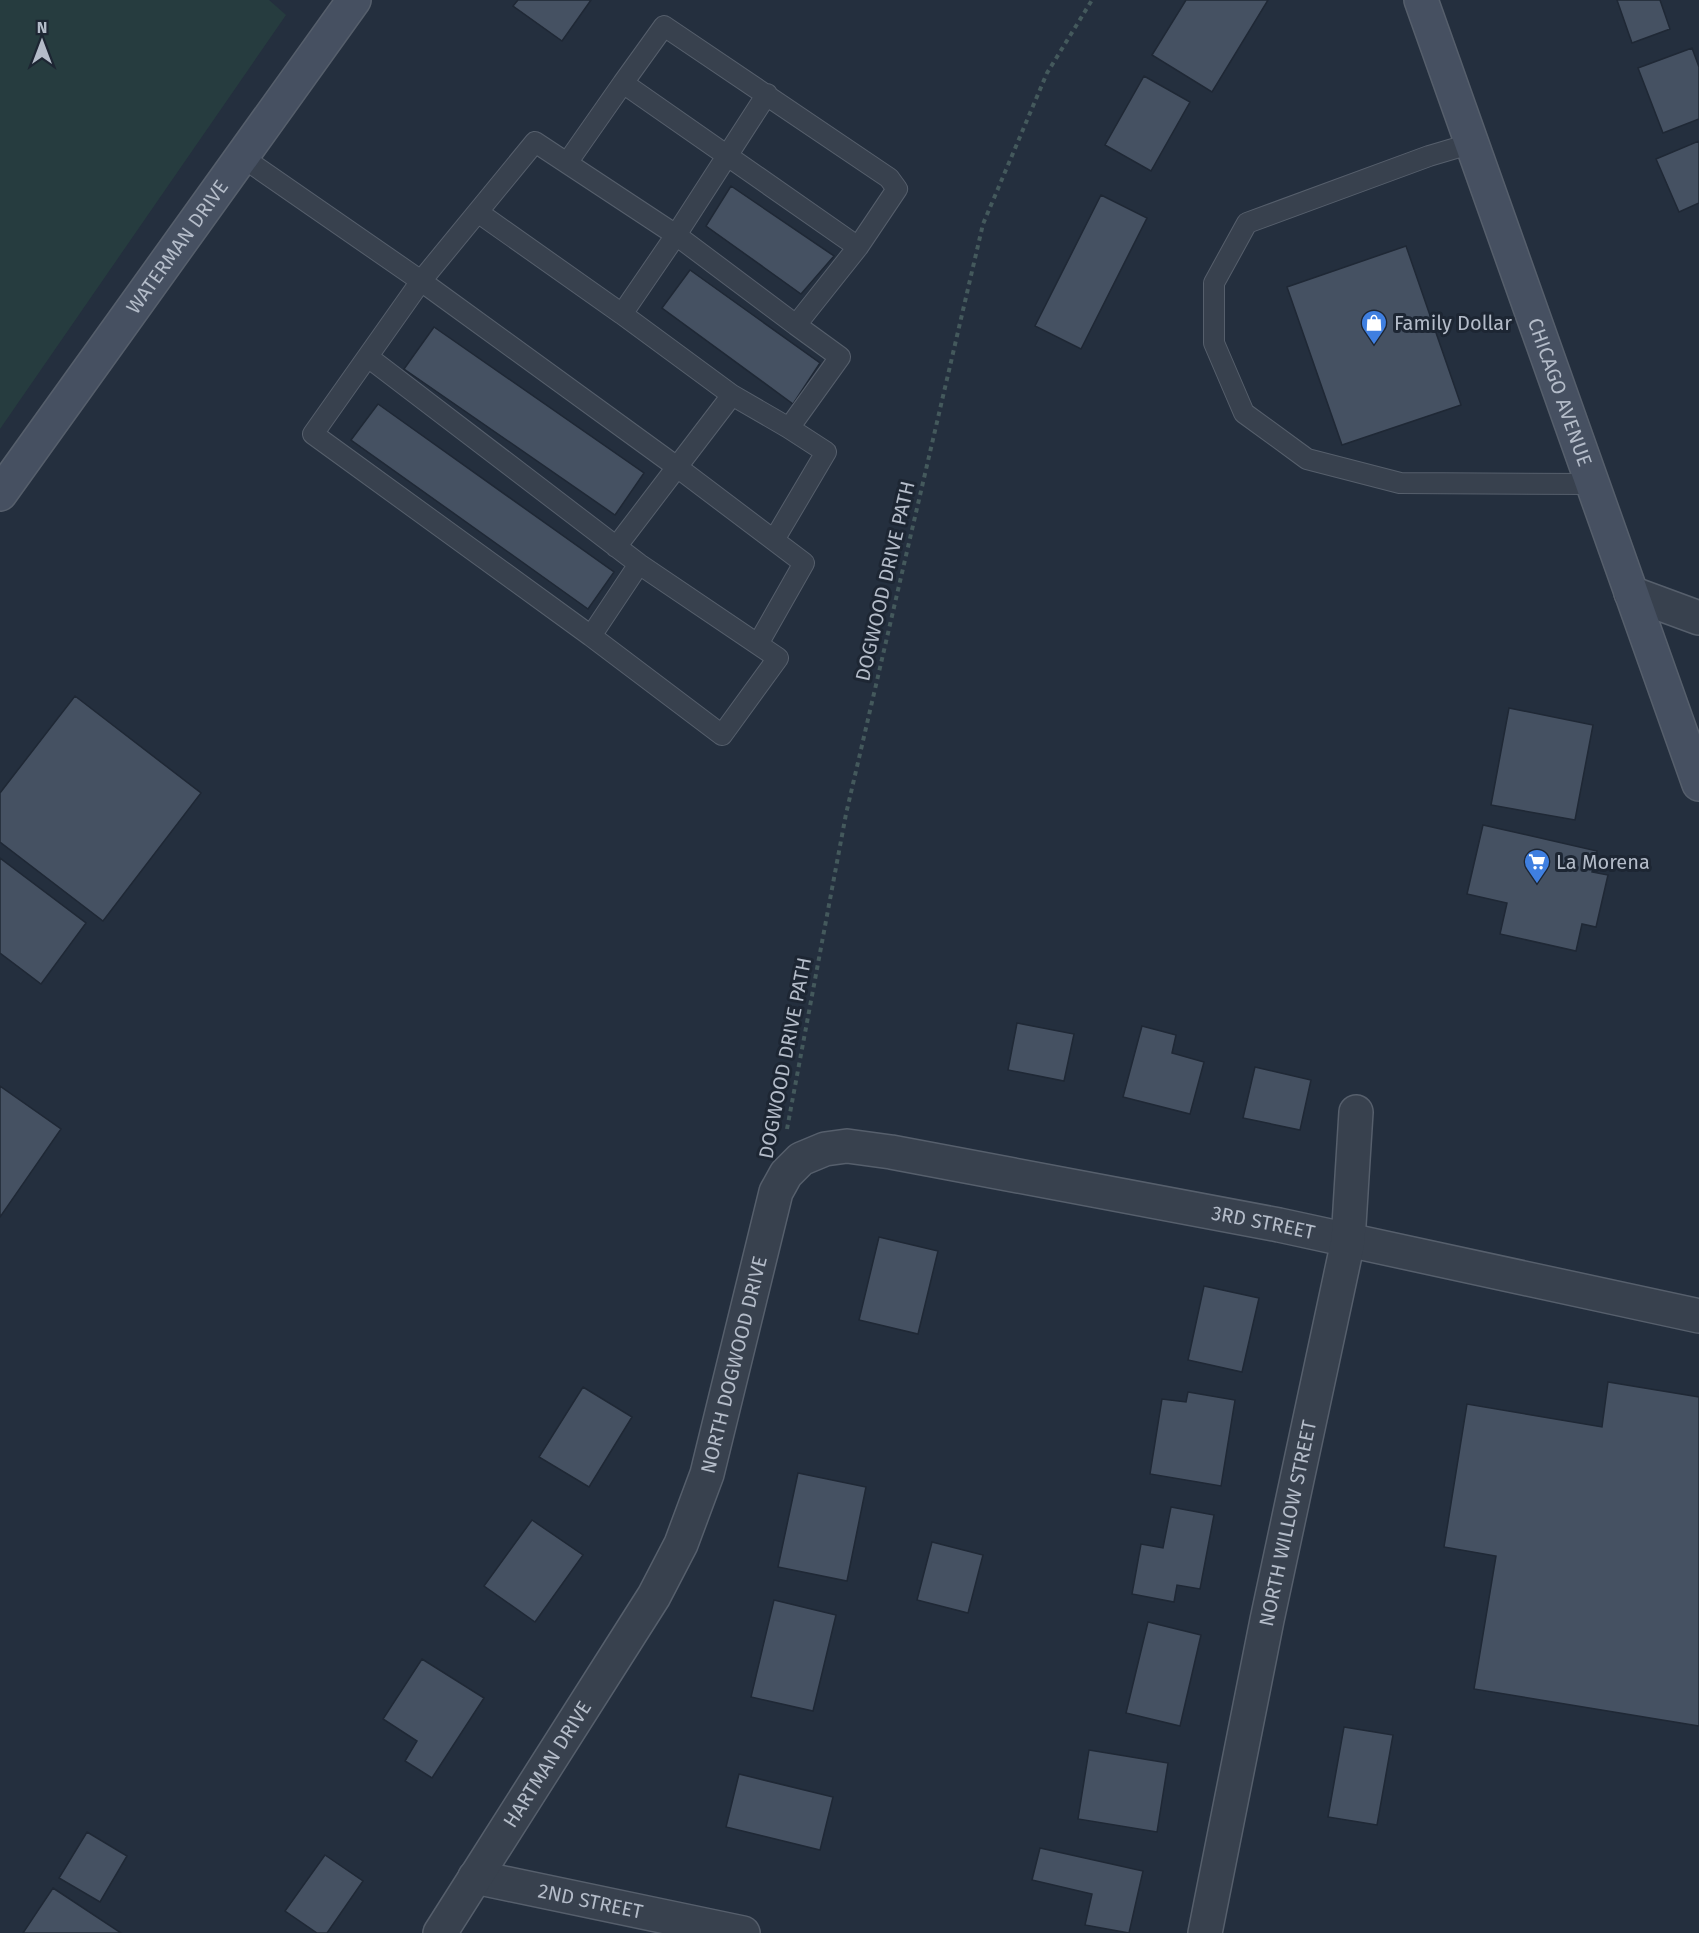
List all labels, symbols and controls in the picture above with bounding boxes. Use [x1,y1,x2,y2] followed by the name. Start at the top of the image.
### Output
[12,12,72,72] north arrow
[37,18,47,37] text: N
[121,175,233,318] street label: WATERMAN DRIVE
[1359,308,1389,346] shop icon: Family Dollar
[1394,311,1512,335] place label: Family Dollar
[1523,315,1597,469] street label: CHICAGO AVENUE
[850,479,920,683] street label: DOGWOOD DRIVE PATH
[1522,847,1552,885] supermarket icon: La Morena
[1556,850,1650,874] place label: La Morena
[754,955,816,1161] street label: DOGWOOD DRIVE PATH
[1209,1201,1318,1245] street label: 3RD STREET
[696,1254,772,1476] street label: NORTH DOGWOOD DRIVE
[1254,1417,1322,1629] street label: NORTH WILLOW STREET
[498,1696,596,1832] street label: HARTMAN DRIVE
[536,1879,646,1924] street label: 2ND STREET

